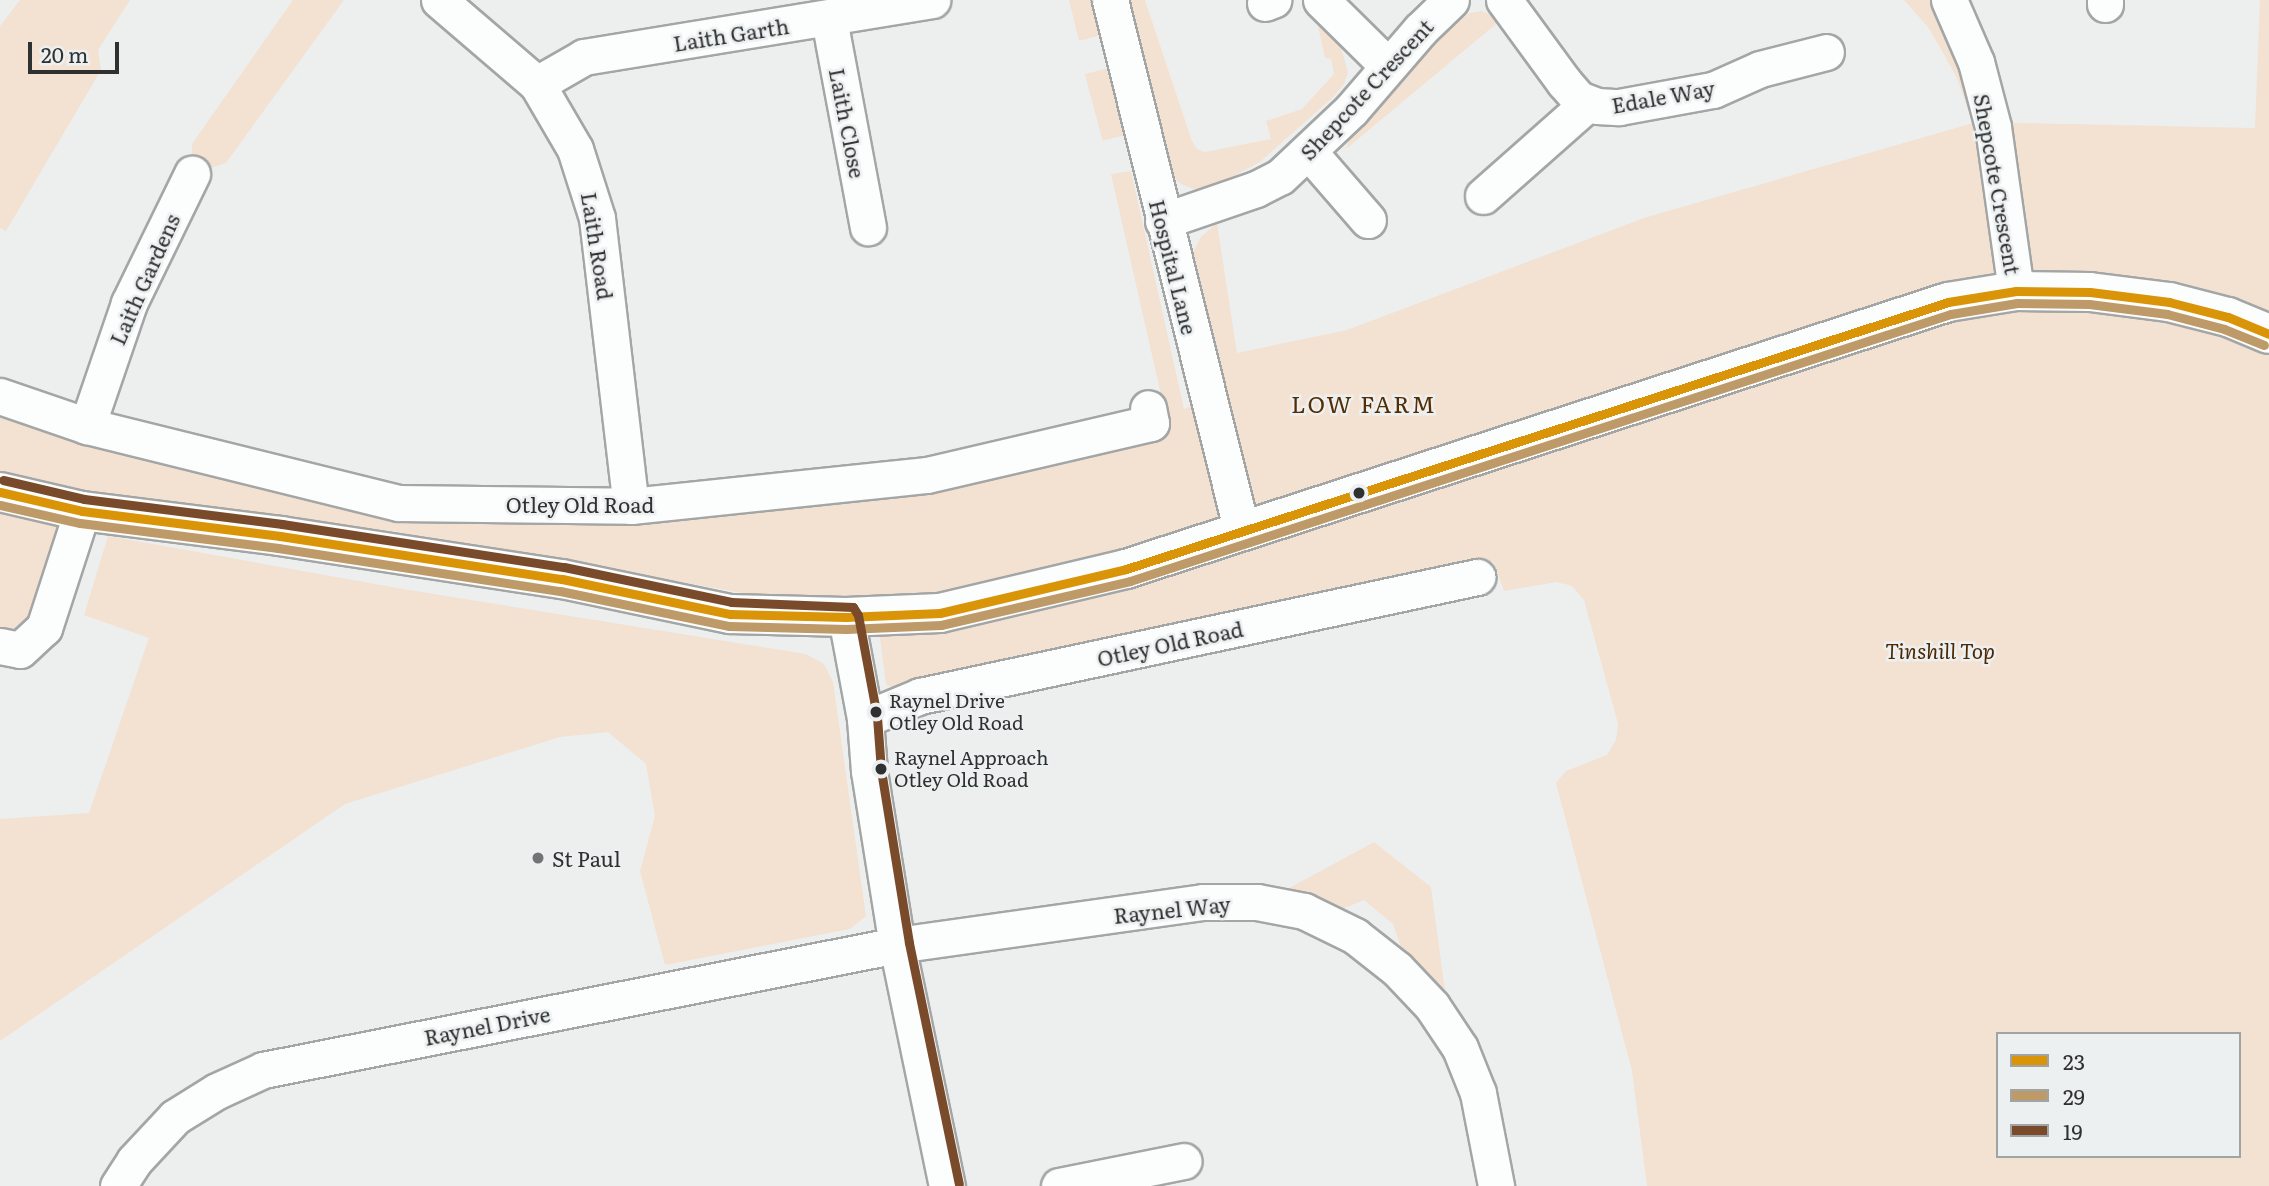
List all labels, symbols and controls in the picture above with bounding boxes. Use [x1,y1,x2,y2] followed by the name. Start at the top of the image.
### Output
[671,12,791,56] street label: Laith Garth
[1294,13,1438,165] street label: Shepcote Crescent
[32,28,122,72] scale bar
[41,38,88,69] text: 20 m
[825,66,871,180] street label: Laith Close
[1609,75,1717,117] street label: Edale Way
[1970,92,2026,276] street label: Shepcote Crescent
[577,190,619,302] street label: Laith Road
[1145,197,1203,337] street label: Hospital Lane
[104,210,184,348] street label: Laith Gardens
[1292,389,1436,417] district label: LOW FARM
[1352,486,1366,500] unlabelled marker
[506,491,654,517] street label: Otley Old Road
[1095,615,1245,671] street label: Otley Old Road
[1885,637,1995,663] park label: Tinshill Top
[889,690,1024,734] place label: Raynel Drive Otley Old Road
[869,705,883,719] marker: Raynel Drive Otley Old Road
[894,747,1048,791] place label: Raynel Approach Otley Old Road
[874,762,888,776] marker: Raynel Approach Otley Old Road
[552,845,621,871] place label: St Paul
[530,850,546,866] marker: St Paul
[1112,890,1232,928] street label: Raynel Way
[422,1000,552,1050] street label: Raynel Drive
[1996,1032,2241,1158] legend
[2063,1045,2085,1076] text: 23
[2063,1080,2085,1111] text: 29
[2063,1115,2083,1146] text: 19

